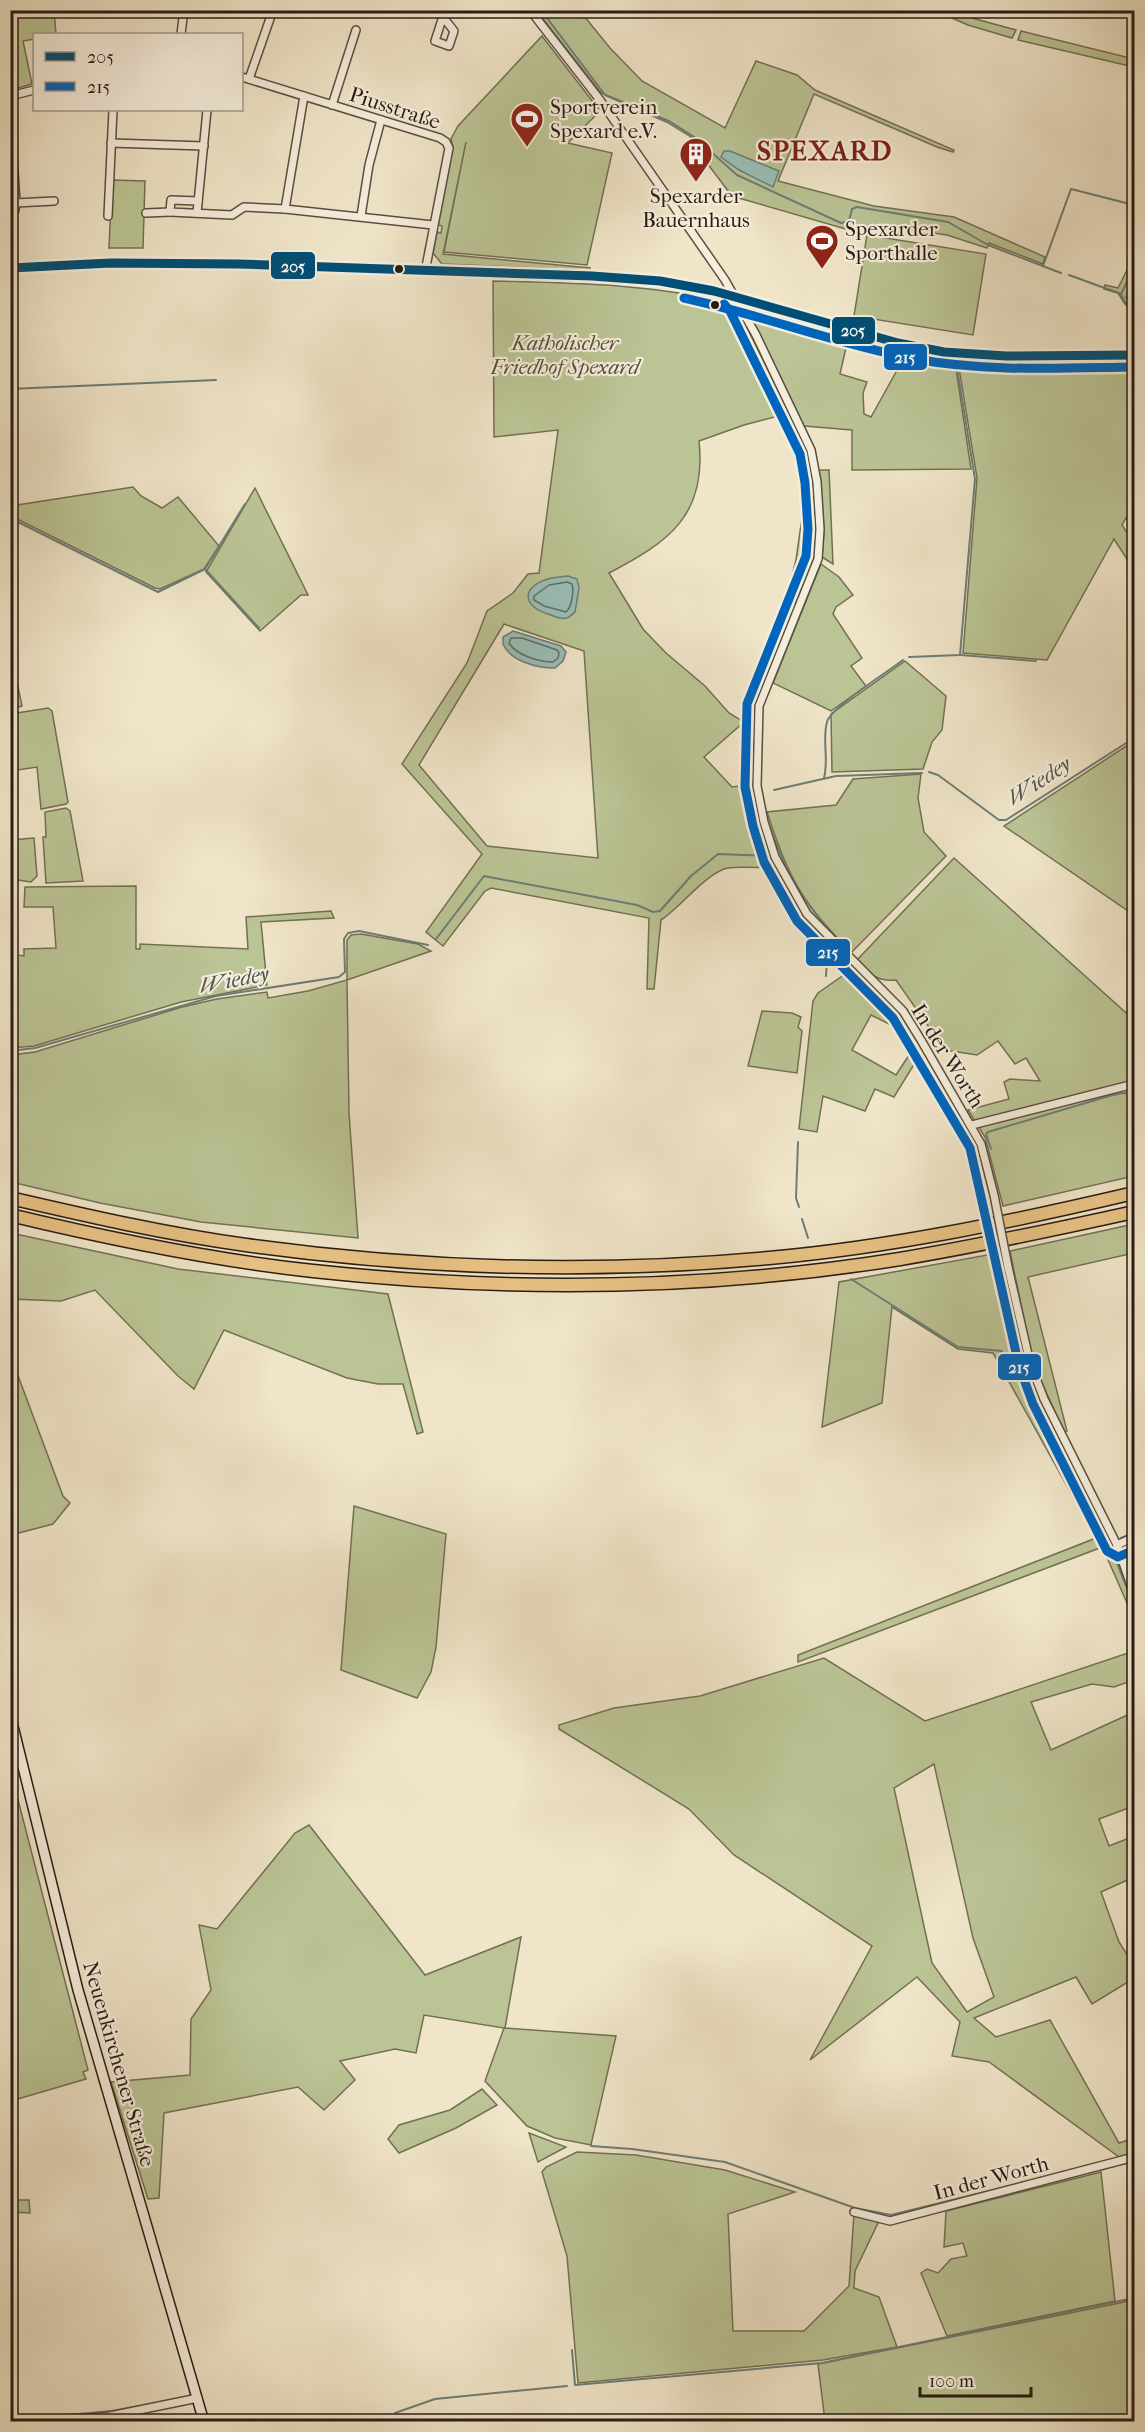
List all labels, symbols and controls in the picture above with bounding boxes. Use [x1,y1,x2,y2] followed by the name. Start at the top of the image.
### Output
[33,33,243,111] legend
[87,47,114,68] text: 205
[87,77,111,98] text: 215
[347,82,443,134] street label: Piusstraße
[550,95,657,143] place label: Sportverein Spexard e.V.
[509,101,545,148] sports icon: Sportverein Spexard e.V.
[757,135,893,167] district label: SPEXARD
[678,136,714,183] building icon: Spexarder Bauernhaus
[642,184,750,232] place label: Spexarder Bauernhaus
[845,217,938,265] place label: Spexarder Sporthalle
[804,223,840,270] sports icon: Spexarder Sporthalle
[270,251,316,280] line badge: 205
[281,257,305,276] text: 205
[393,263,405,275] unlabelled marker
[709,299,721,311] unlabelled marker
[831,316,876,345] line badge: 205
[841,321,865,340] text: 205
[490,331,642,379] park label: Katholischer Friedhof Spexard
[883,343,928,371] line badge: 215
[895,348,915,367] text: 215
[1002,750,1076,811] water label: Wiedey
[805,938,851,967] line badge: 215
[818,943,838,962] text: 215
[197,960,272,999] water label: Wiedey
[907,1000,990,1113] street label: In der Worth
[997,1353,1042,1381] line badge: 215
[1009,1358,1029,1377] text: 215
[78,1959,160,2169] street label: Neuenkirchener Straße
[931,2151,1051,2205] street label: In der Worth
[920,2360,1031,2398] scale bar
[929,2371,974,2392] text: 100 m

